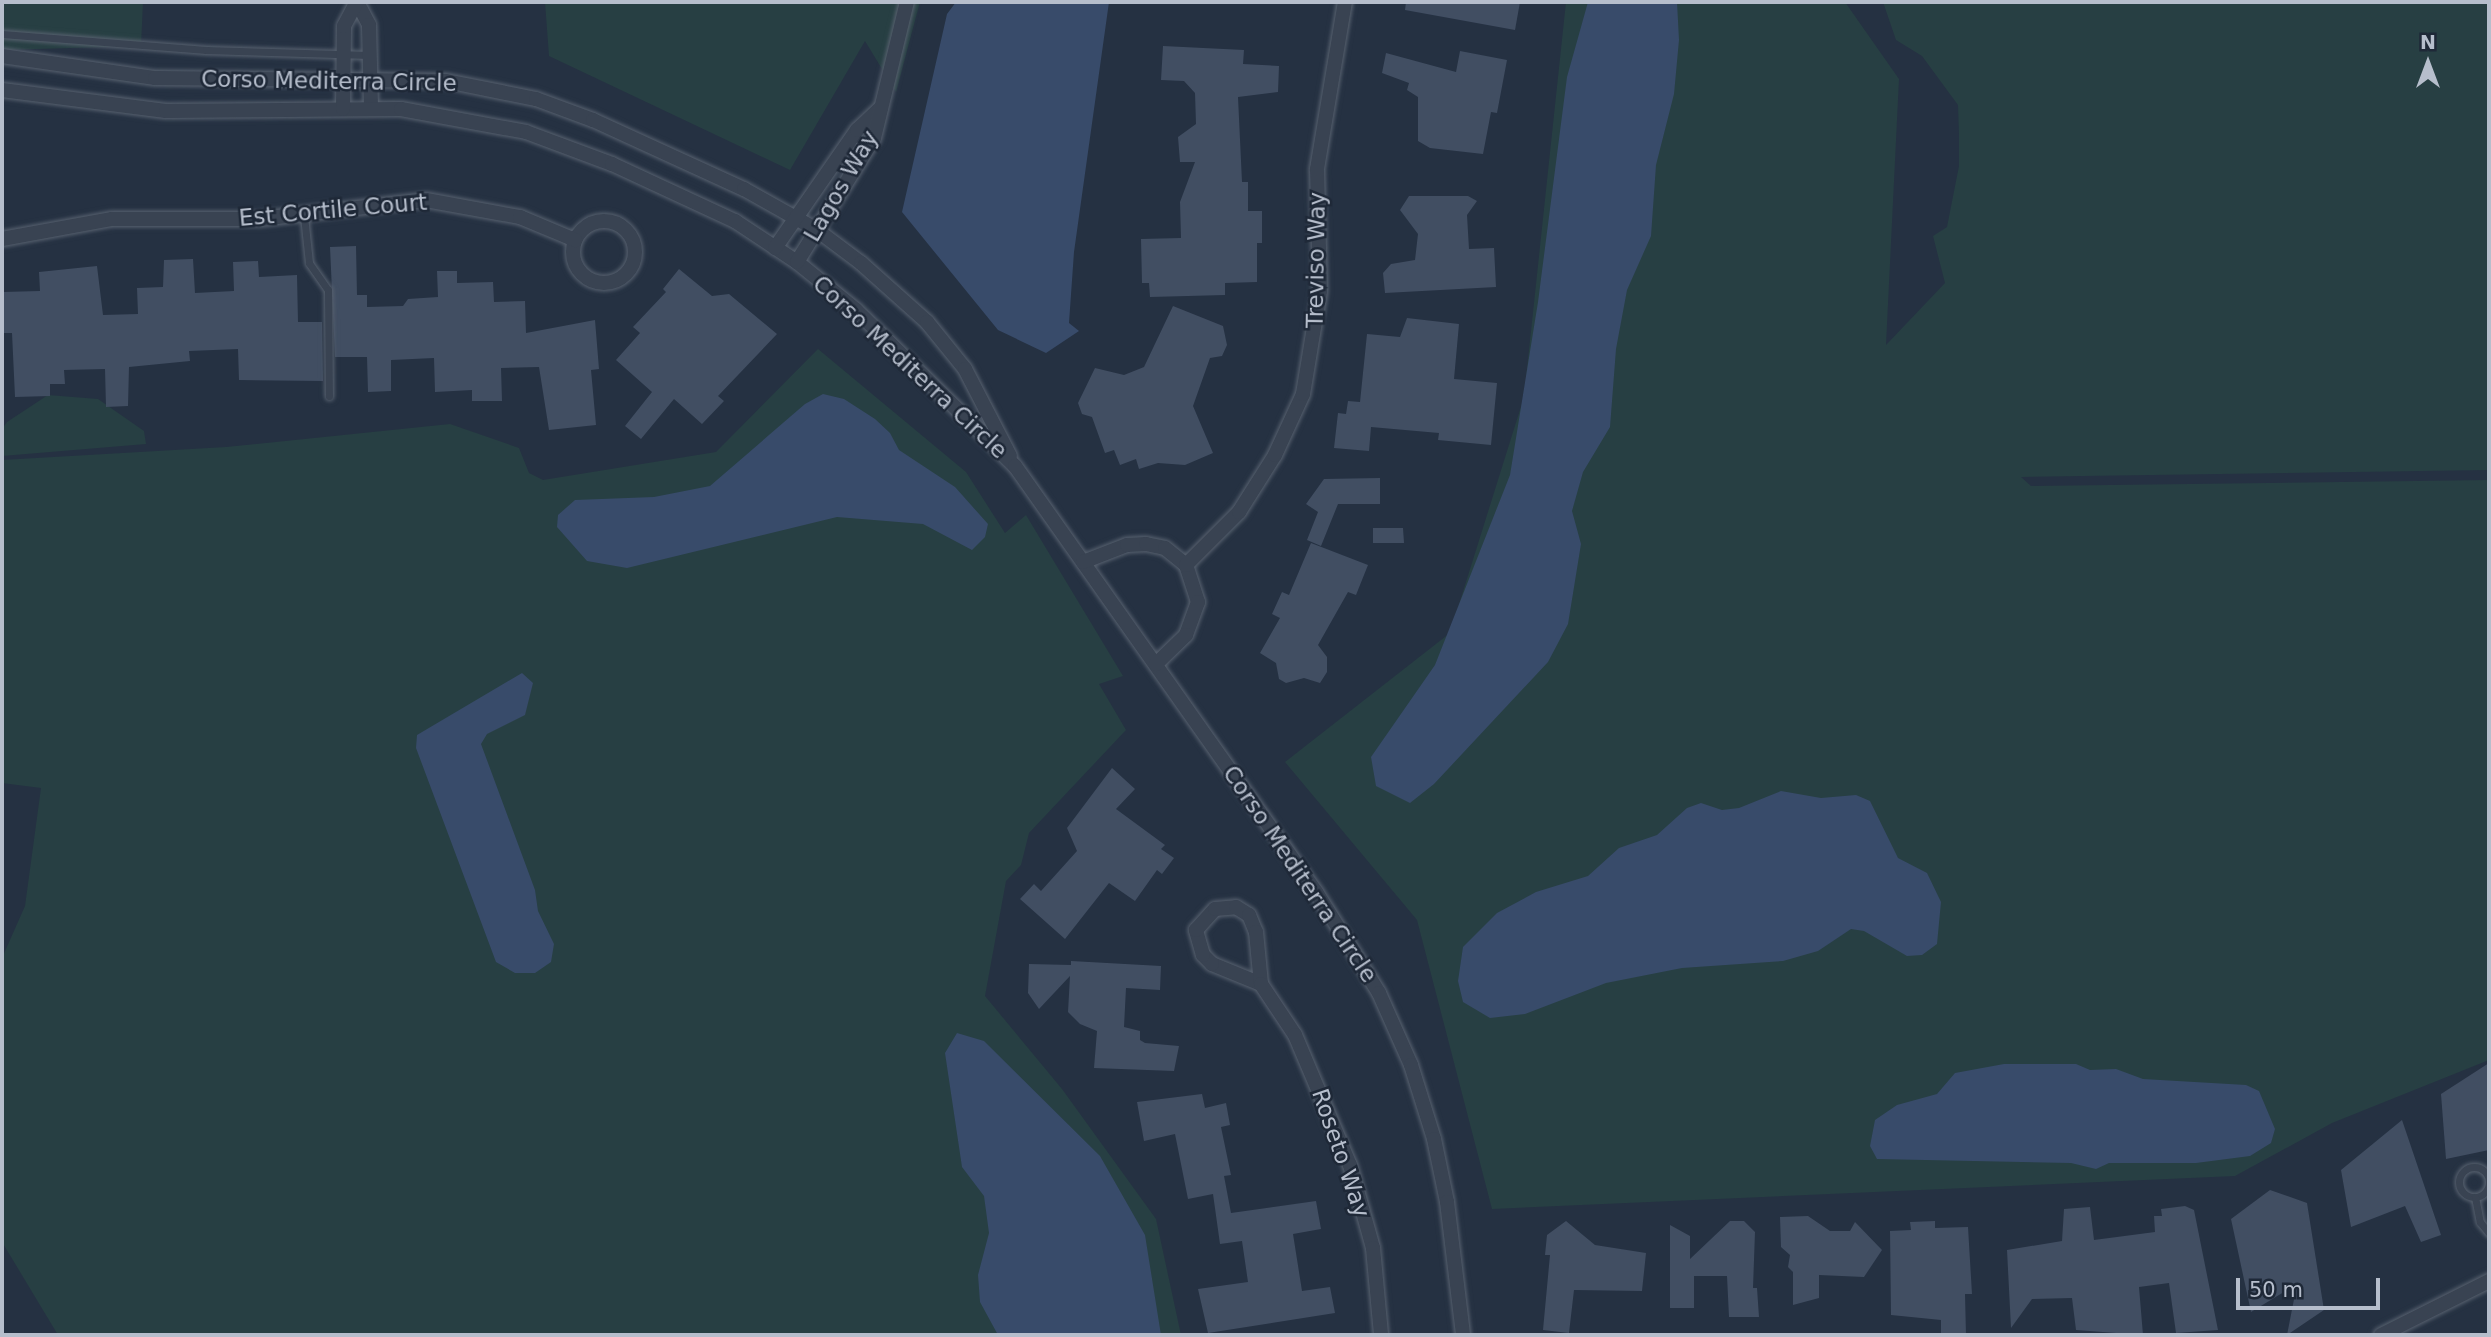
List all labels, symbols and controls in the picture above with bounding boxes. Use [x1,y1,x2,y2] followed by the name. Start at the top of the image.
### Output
[2393,28,2463,98] north arrow
[2420,31,2436,53] text: N
[201,65,457,97] street label: Corso Mediterra Circle
[798,125,884,247] street label: Lagos Way
[238,188,428,232] street label: Est Cortile Court
[1301,192,1331,328] street label: Treviso Way
[807,270,1013,464] street label: Corso Mediterra Circle
[1217,760,1383,988] street label: Corso Mediterra Circle
[1306,1085,1376,1221] street label: Roseto Way
[2239,1264,2382,1308] scale bar
[2249,1278,2303,1302] text: 50 m

